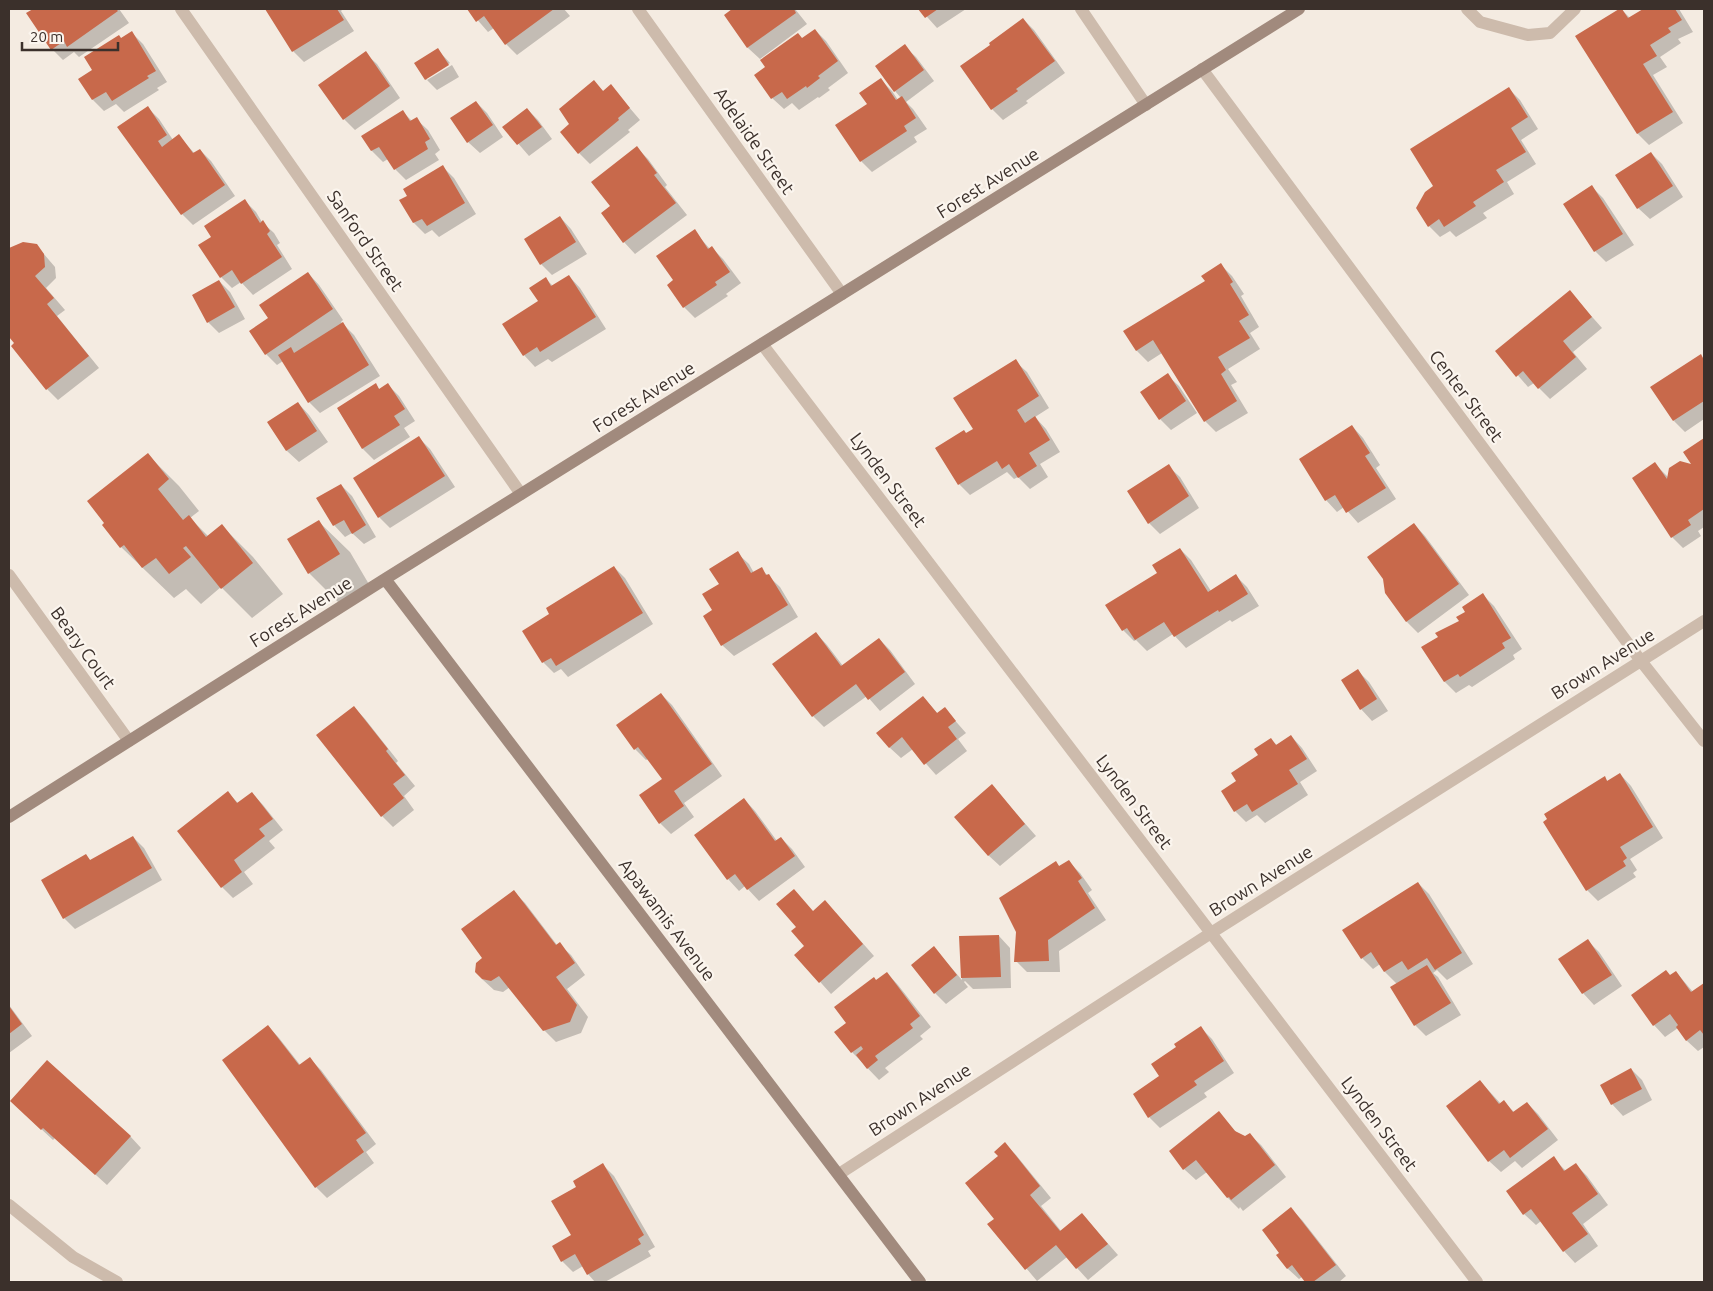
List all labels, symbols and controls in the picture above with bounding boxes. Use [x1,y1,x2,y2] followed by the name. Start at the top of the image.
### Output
[22,20,119,52] scale bar
[30,28,63,45] text: 20 m
[711,83,799,198] street label: Adelaide Street
[933,143,1042,221] street label: Forest Avenue
[324,186,408,295] street label: Sanford Street
[1426,346,1508,445] street label: Center Street
[589,357,698,435] street label: Forest Avenue
[847,428,931,531] street label: Lynden Street
[246,572,355,650] street label: Forest Avenue
[47,603,120,692] street label: Beary Court
[1547,623,1658,703] street label: Brown Avenue
[1093,750,1177,853] street label: Lynden Street
[1205,840,1316,920] street label: Brown Avenue
[616,855,720,984] street label: Apawamis Avenue
[865,1059,974,1140] street label: Brown Avenue
[1338,1072,1422,1175] street label: Lynden Street

